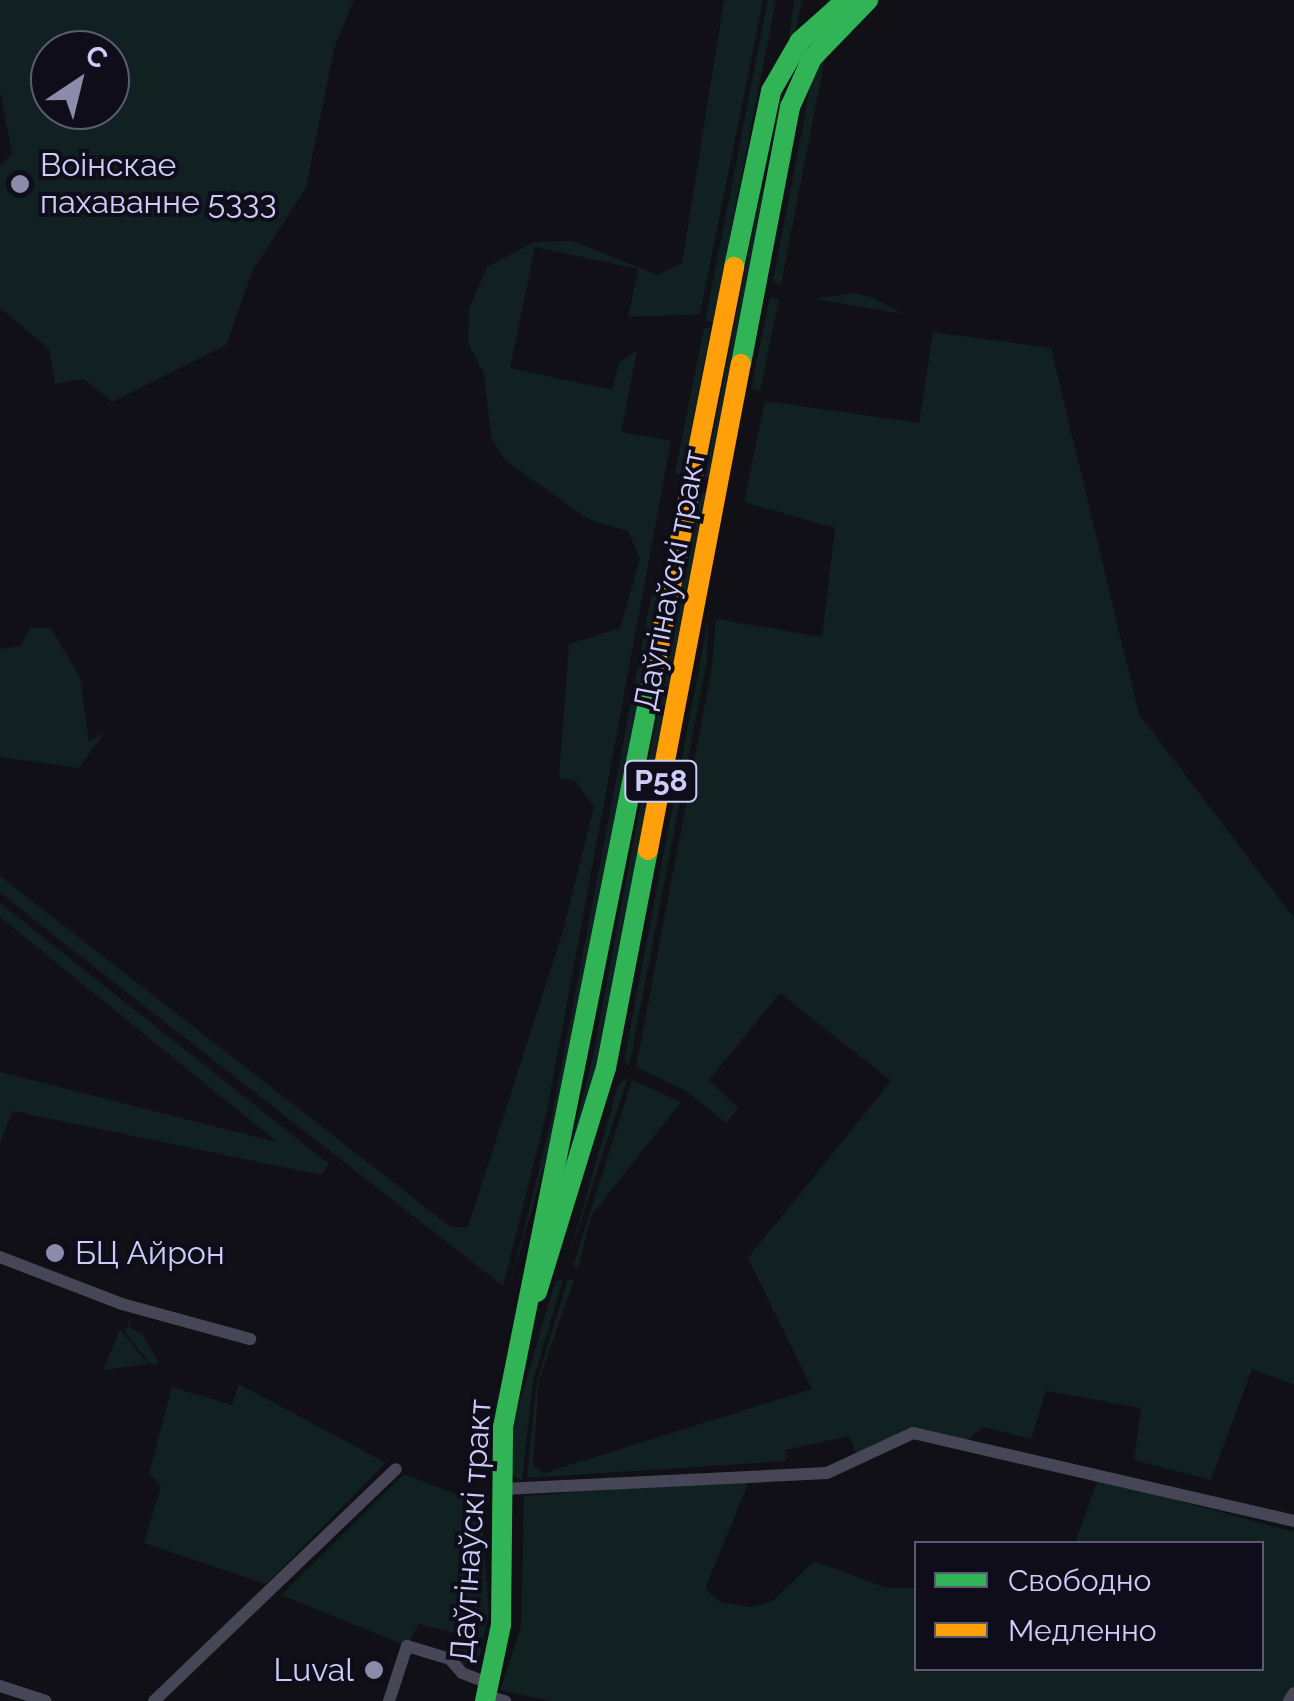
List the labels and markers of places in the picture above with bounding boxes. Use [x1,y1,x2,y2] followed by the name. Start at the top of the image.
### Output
[40,147,277,222] place label: Воінскае пахаванне 5333
[9,173,31,195] marker: Воінскае пахаванне 5333
[75,1234,226,1272] place label: БЦ Айрон
[44,1242,66,1264] marker: БЦ Айрон
[274,1651,354,1689] place label: Luval
[363,1659,385,1681] marker: Luval

